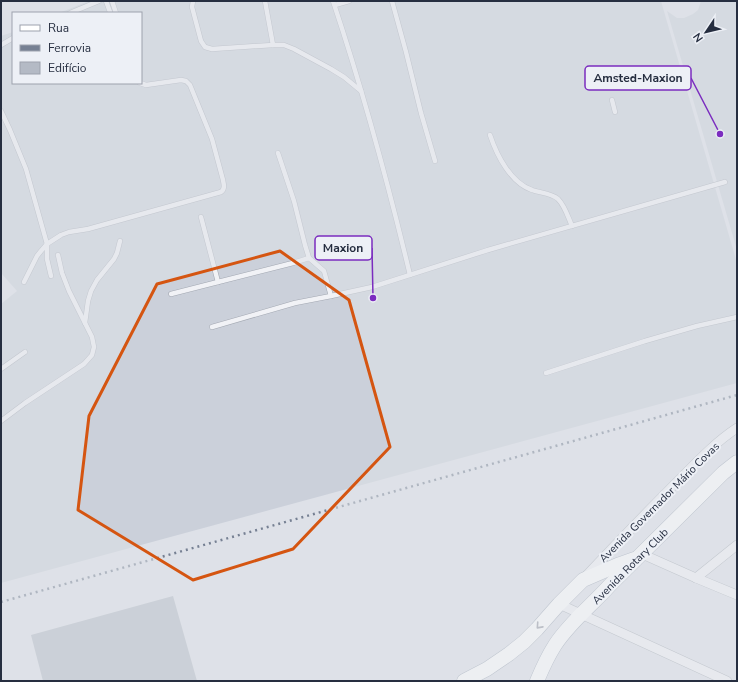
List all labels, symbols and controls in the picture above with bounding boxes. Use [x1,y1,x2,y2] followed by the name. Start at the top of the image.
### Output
[12,12,142,84] legend
[686,12,726,52] north arrow
[48,20,69,36] text: Rua
[690,30,707,45] text: N
[48,40,91,56] text: Ferrovia
[48,60,87,76] text: Edifício
[585,66,691,90] callout: Amsted-Maxion
[593,70,683,86] text: Amsted-Maxion
[315,236,372,260] callout: Maxion
[323,240,363,256] text: Maxion
[596,439,723,566] street label: Avenida Governador Mário Covas
[589,525,672,608] street label: Avenida Rotary Club
[537,622,544,629] one-way arrow

